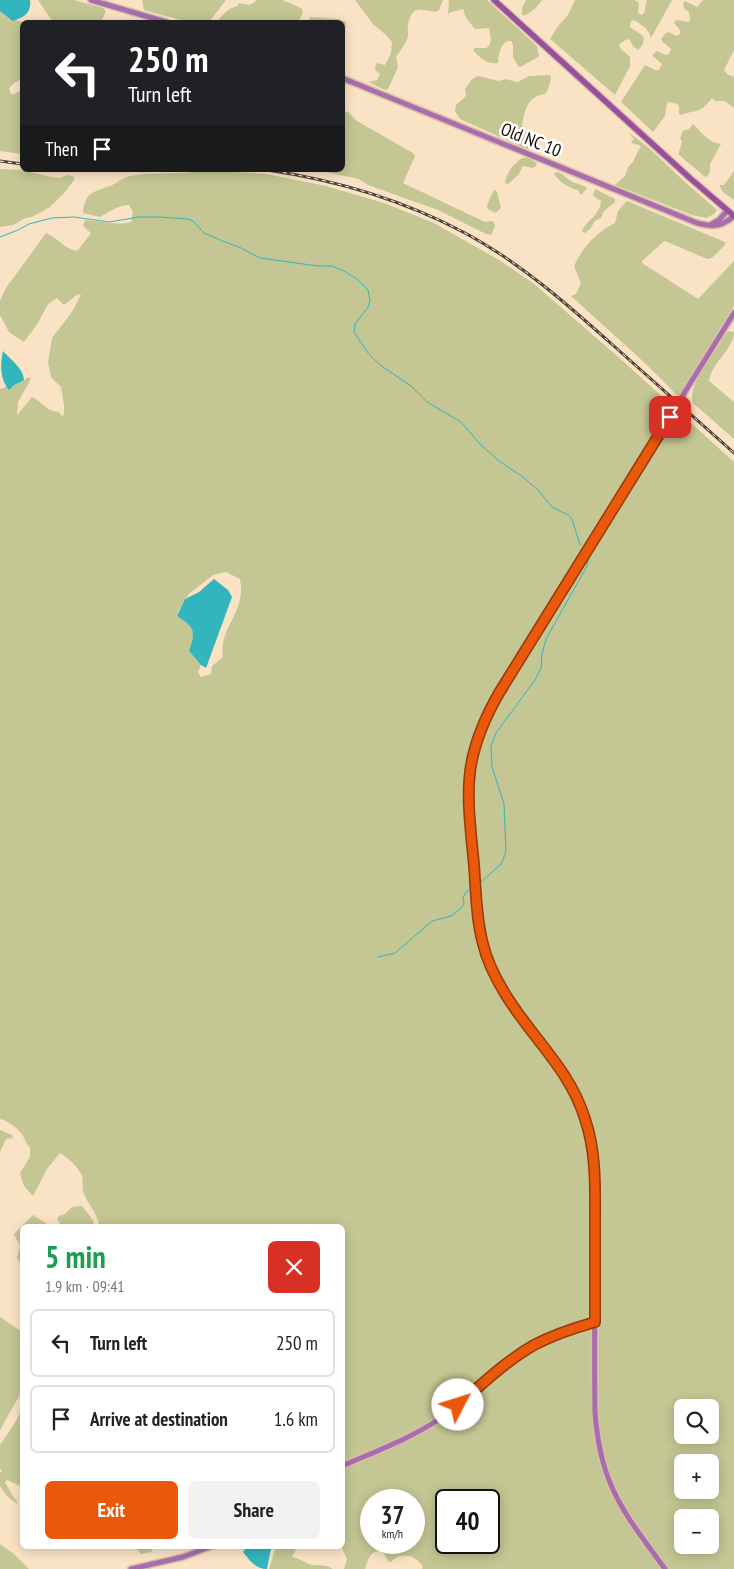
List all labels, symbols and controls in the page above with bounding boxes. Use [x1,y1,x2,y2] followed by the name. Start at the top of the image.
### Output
[128,36,209,82] text: 250 m
[45,40,110,105] icon: left
[128,80,192,108] text: Turn left
[498,117,565,162] street label: Old NC 10
[88,135,116,163] icon: arrive
[45,137,78,161] text: Then
[649,396,691,438] pin
[656,403,684,431] icon: arrive
[45,1237,106,1276] text: 5 min
[268,1241,320,1293] button: close
[45,1276,125,1296] text: 1.9 km · 09:41
[47,1329,75,1357] icon: left
[90,1331,147,1355] text: Turn left
[276,1331,318,1355] text: 250 m
[431,1378,483,1430] position arrow
[674,1399,719,1554] map controls
[674,1399,719,1444] button: search
[47,1405,75,1433] icon: arrive
[90,1407,228,1431] text: Arrive at destination
[274,1407,318,1431] text: 1.6 km
[674,1454,719,1499] button: +
[45,1481,178,1539] button: Exit
[188,1481,320,1539] button: Share
[435,1489,500,1554] speed limit sign: 40
[381,1499,404,1531] text: 37
[674,1509,719,1554] button: −
[382,1526,403,1541] text: km/h

